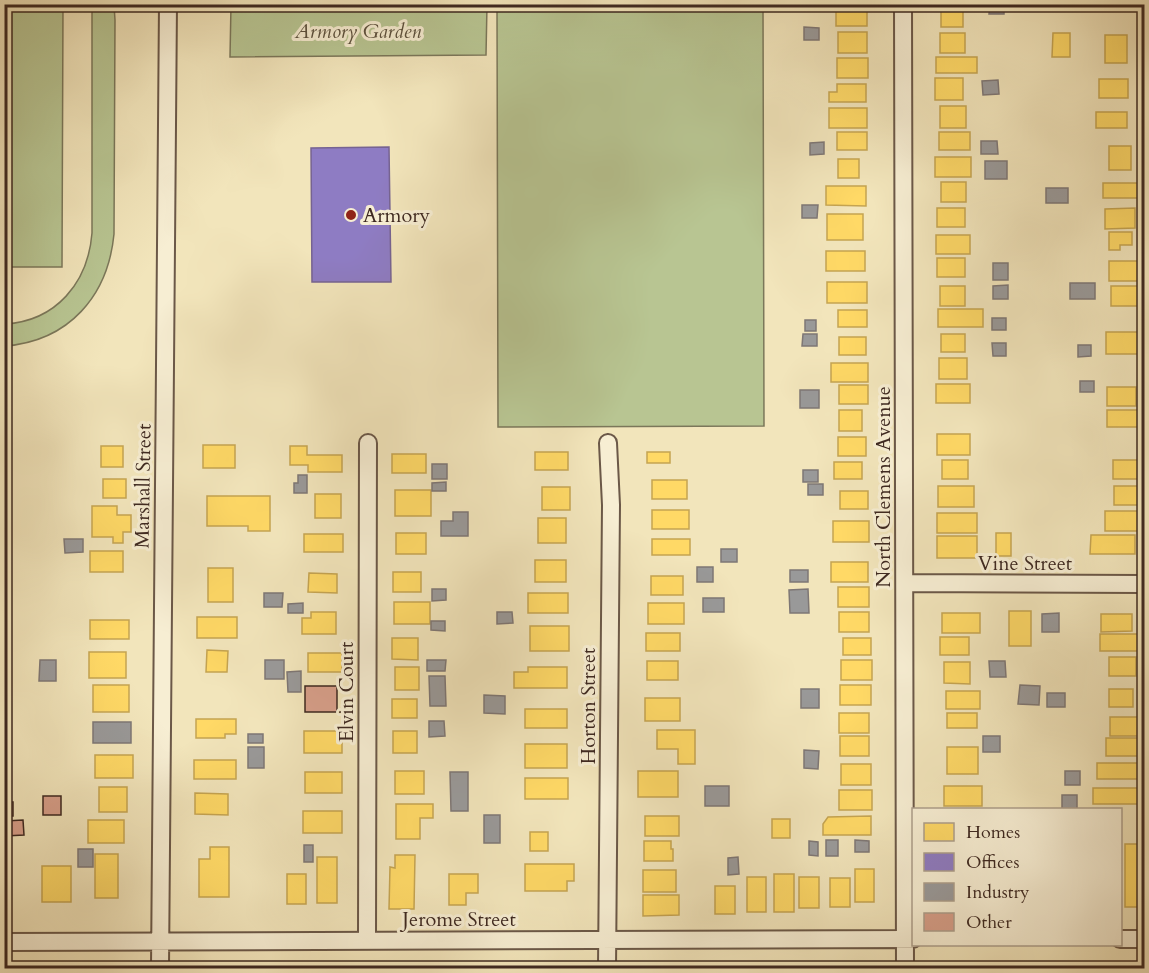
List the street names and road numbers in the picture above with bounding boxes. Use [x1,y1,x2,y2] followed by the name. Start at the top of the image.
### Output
[870,386,897,588] street label: North Clemens Avenue
[128,423,158,549] street label: Marshall Street
[978,550,1073,577] street label: Vine Street
[333,641,360,742] street label: Elvin Court
[575,647,602,764] street label: Horton Street
[399,906,516,933] street label: Jerome Street

